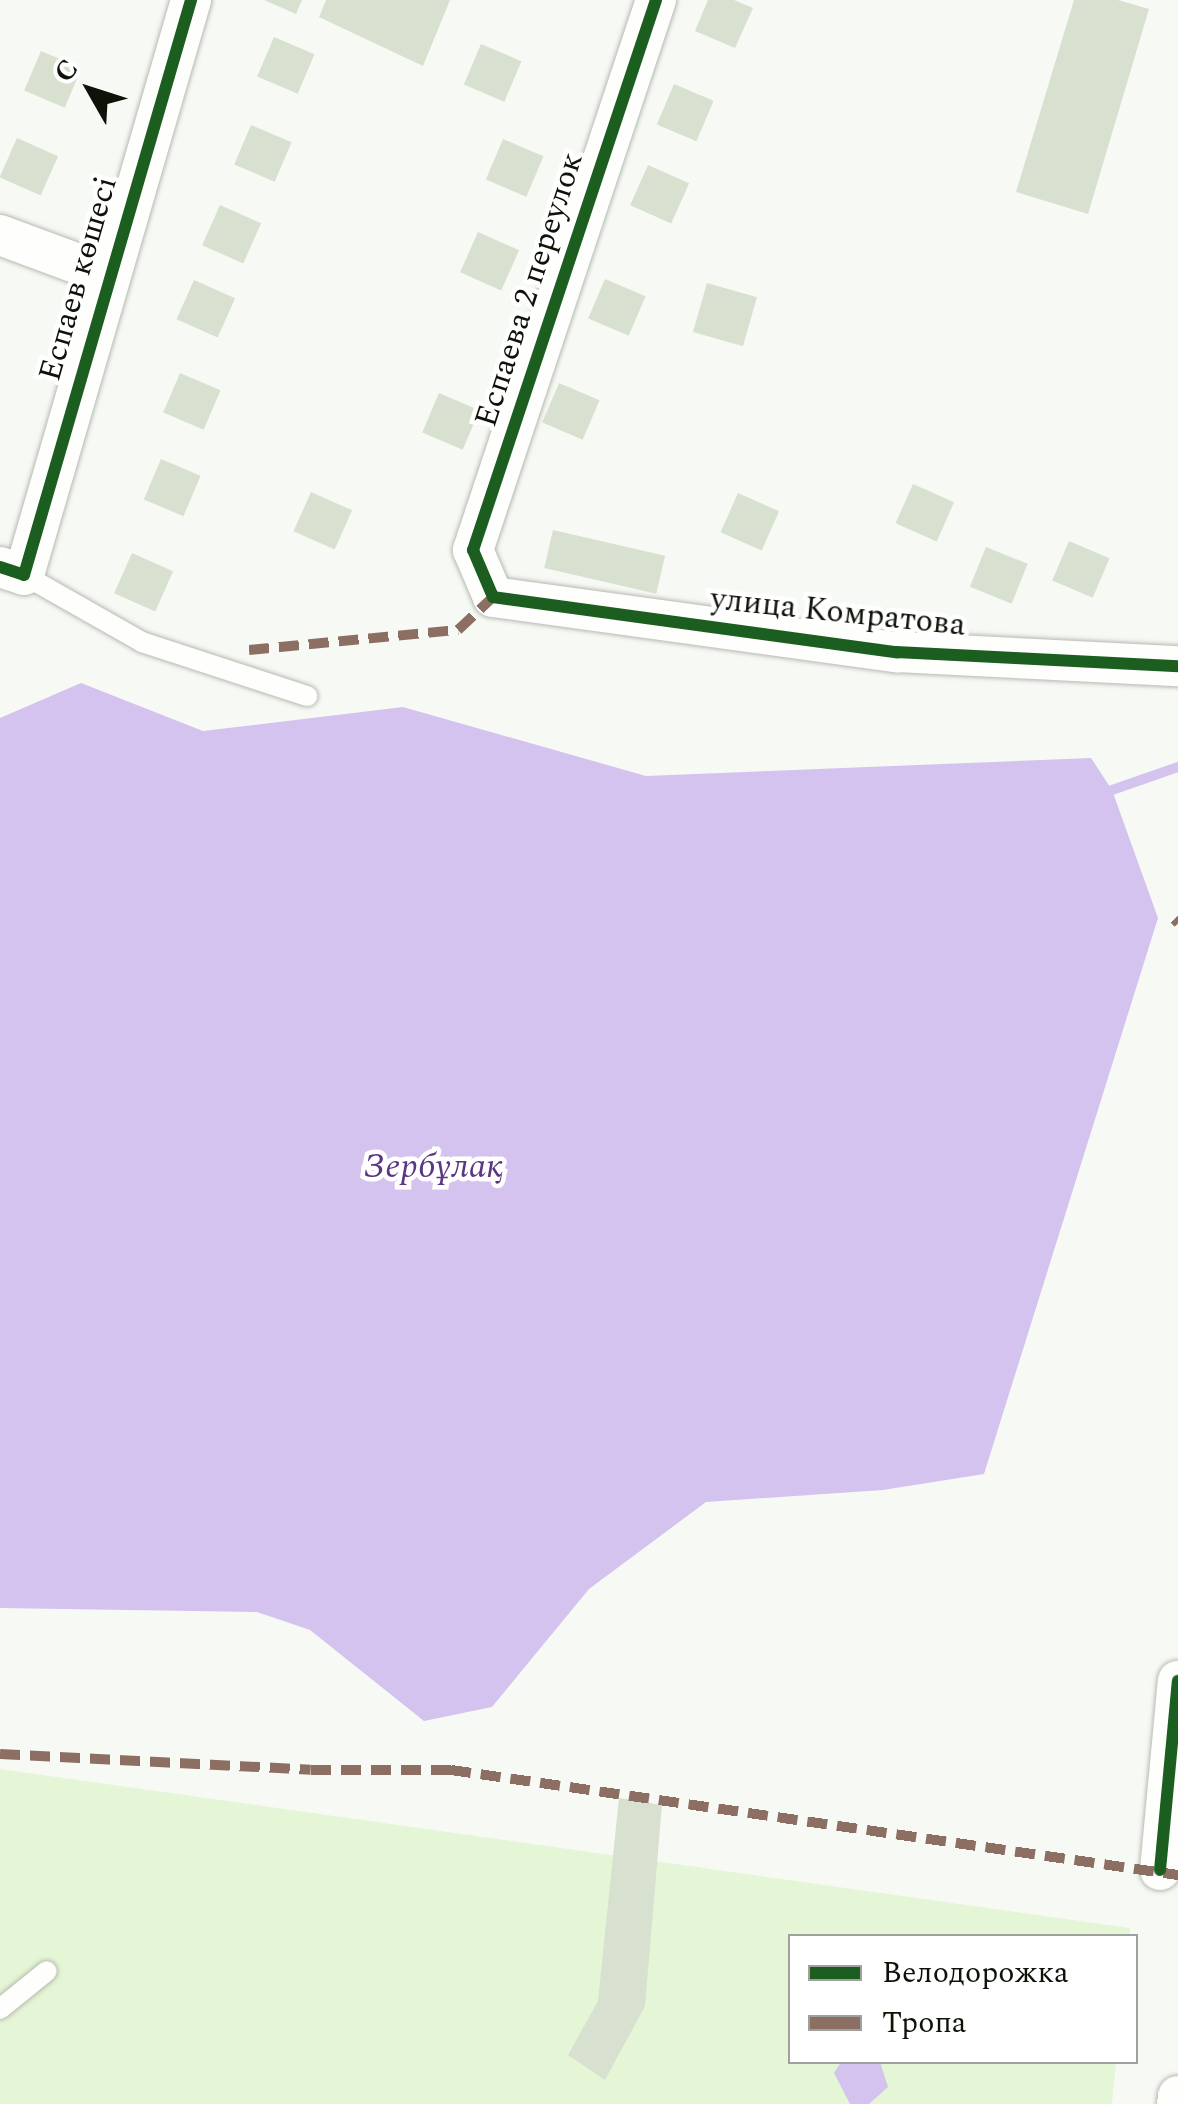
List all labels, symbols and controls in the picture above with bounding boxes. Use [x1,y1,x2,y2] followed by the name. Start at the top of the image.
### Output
[40,40,140,140] north arrow
[43,50,89,92] text: С
[468,148,592,432] street label: Еспаева 2 переулок
[31,172,127,386] street label: Еспаев көшесі
[709,581,967,645] street label: улица Комратова
[363,1146,503,1188] water label: Зербұлақ
[788,1934,1138,2064] legend
[882,1950,1069,1996] text: Велодорожка
[882,2000,967,2046] text: Тропа

